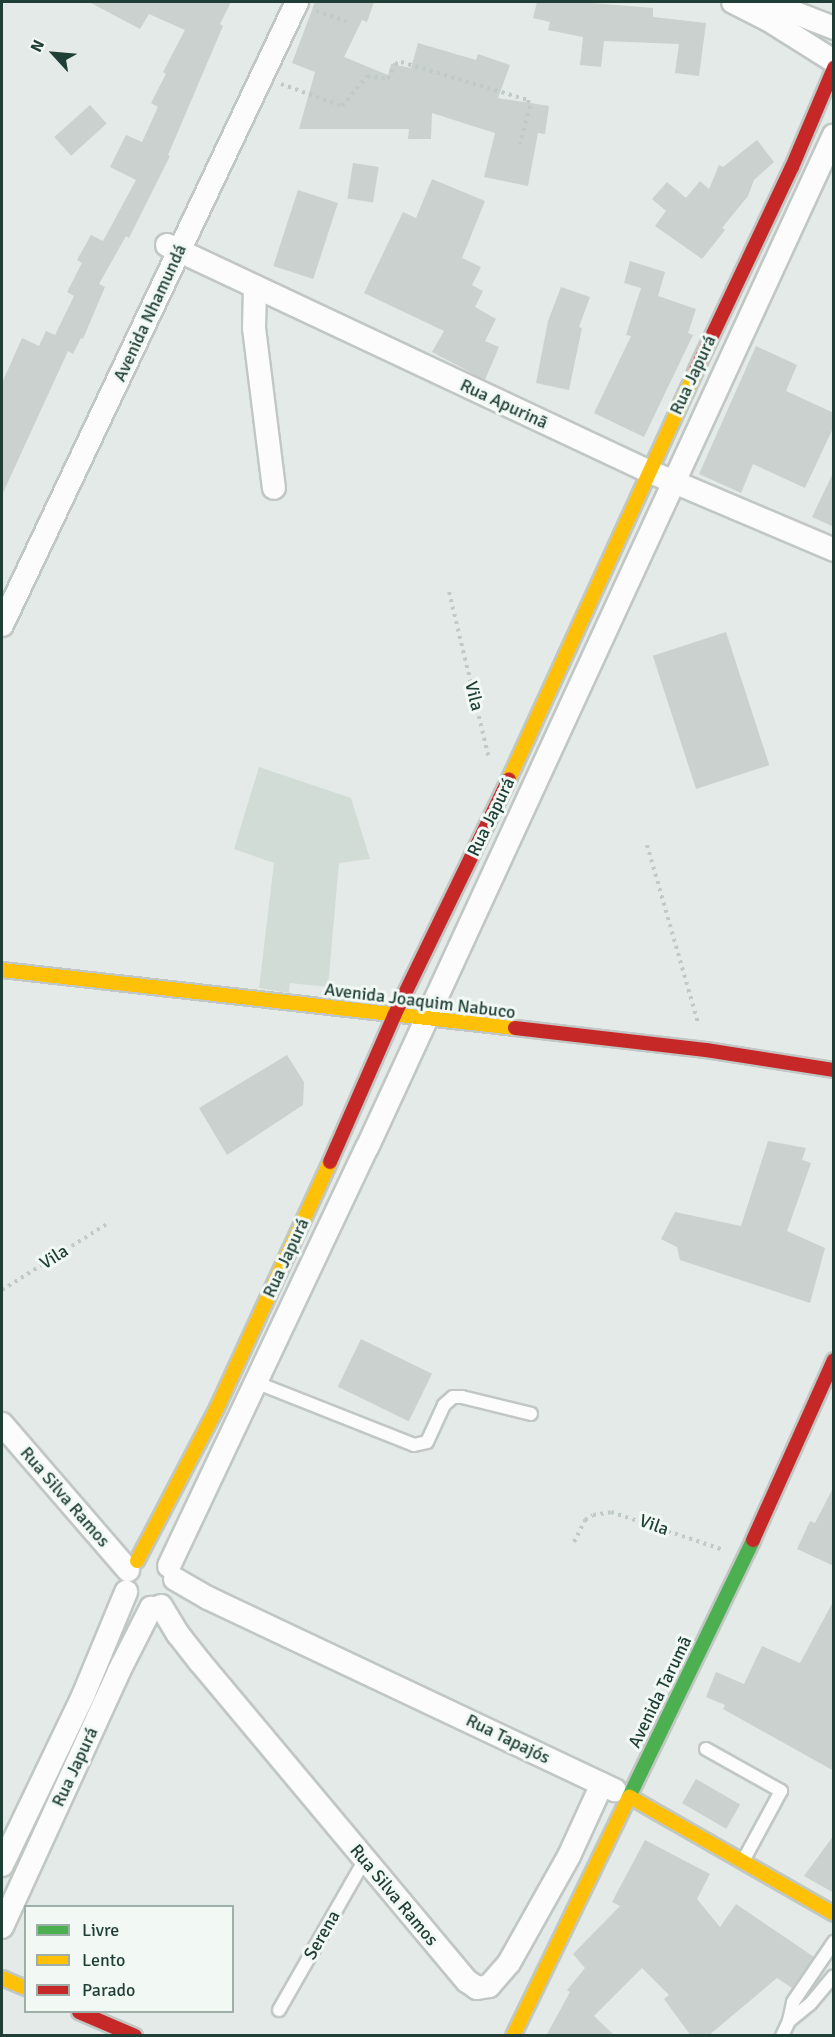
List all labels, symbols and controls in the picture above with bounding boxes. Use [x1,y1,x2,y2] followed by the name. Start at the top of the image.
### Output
[24,24,84,84] north arrow
[26,37,49,56] text: N
[109,241,191,385] street label: Avenida Nhamundá
[665,332,721,418] street label: Rua Japurá
[457,374,551,434] street label: Rua Apurinã
[460,679,488,713] street label: Vila
[463,774,519,860] street label: Rua Japurá
[323,979,517,1023] street label: Avenida Joaquim Nabuco
[258,1215,314,1301] street label: Rua Japurá
[36,1240,72,1274] street label: Vila
[16,1442,114,1552] street label: Rua Silva Ramos
[636,1510,672,1540] street label: Vila
[624,1633,696,1751] street label: Avenida Tarumã
[462,1709,554,1769] street label: Rua Tapajós
[47,1724,103,1810] street label: Rua Japurá
[345,1840,443,1950] street label: Rua Silva Ramos
[24,1905,234,2013] legend
[299,1907,345,1963] street label: Serena
[82,1919,119,1941] text: Livre
[82,1949,125,1971] text: Lento
[82,1979,135,2001] text: Parado

